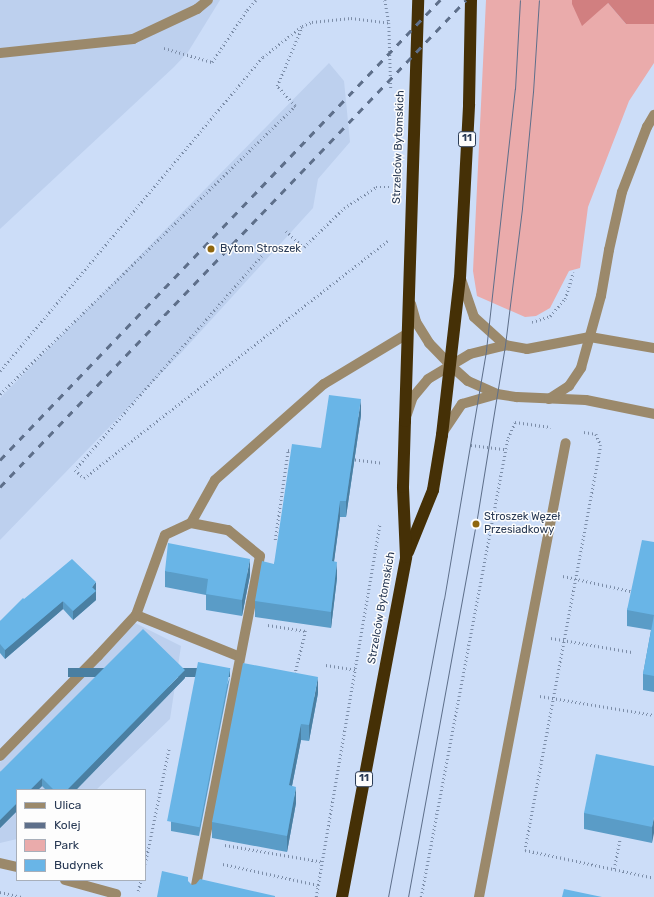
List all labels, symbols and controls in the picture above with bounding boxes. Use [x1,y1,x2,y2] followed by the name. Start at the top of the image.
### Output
[390,90,408,204] street label: Strzelców Bytomskich
[458,131,476,147] road number: 11
[220,242,301,256] place label: Bytom Stroszek
[205,243,217,255] marker: Bytom Stroszek
[484,511,561,537] place label: Stroszek Węzeł Przesiadkowy
[471,519,481,529] marker: Stroszek Węzeł Przesiadkowy
[366,551,398,665] street label: Strzelców Bytomskich
[355,771,373,787] road number: 11
[16,789,146,881] legend
[54,798,81,812] text: Ulica
[54,818,80,832] text: Kolej
[54,838,79,852] text: Park
[54,858,103,872] text: Budynek

